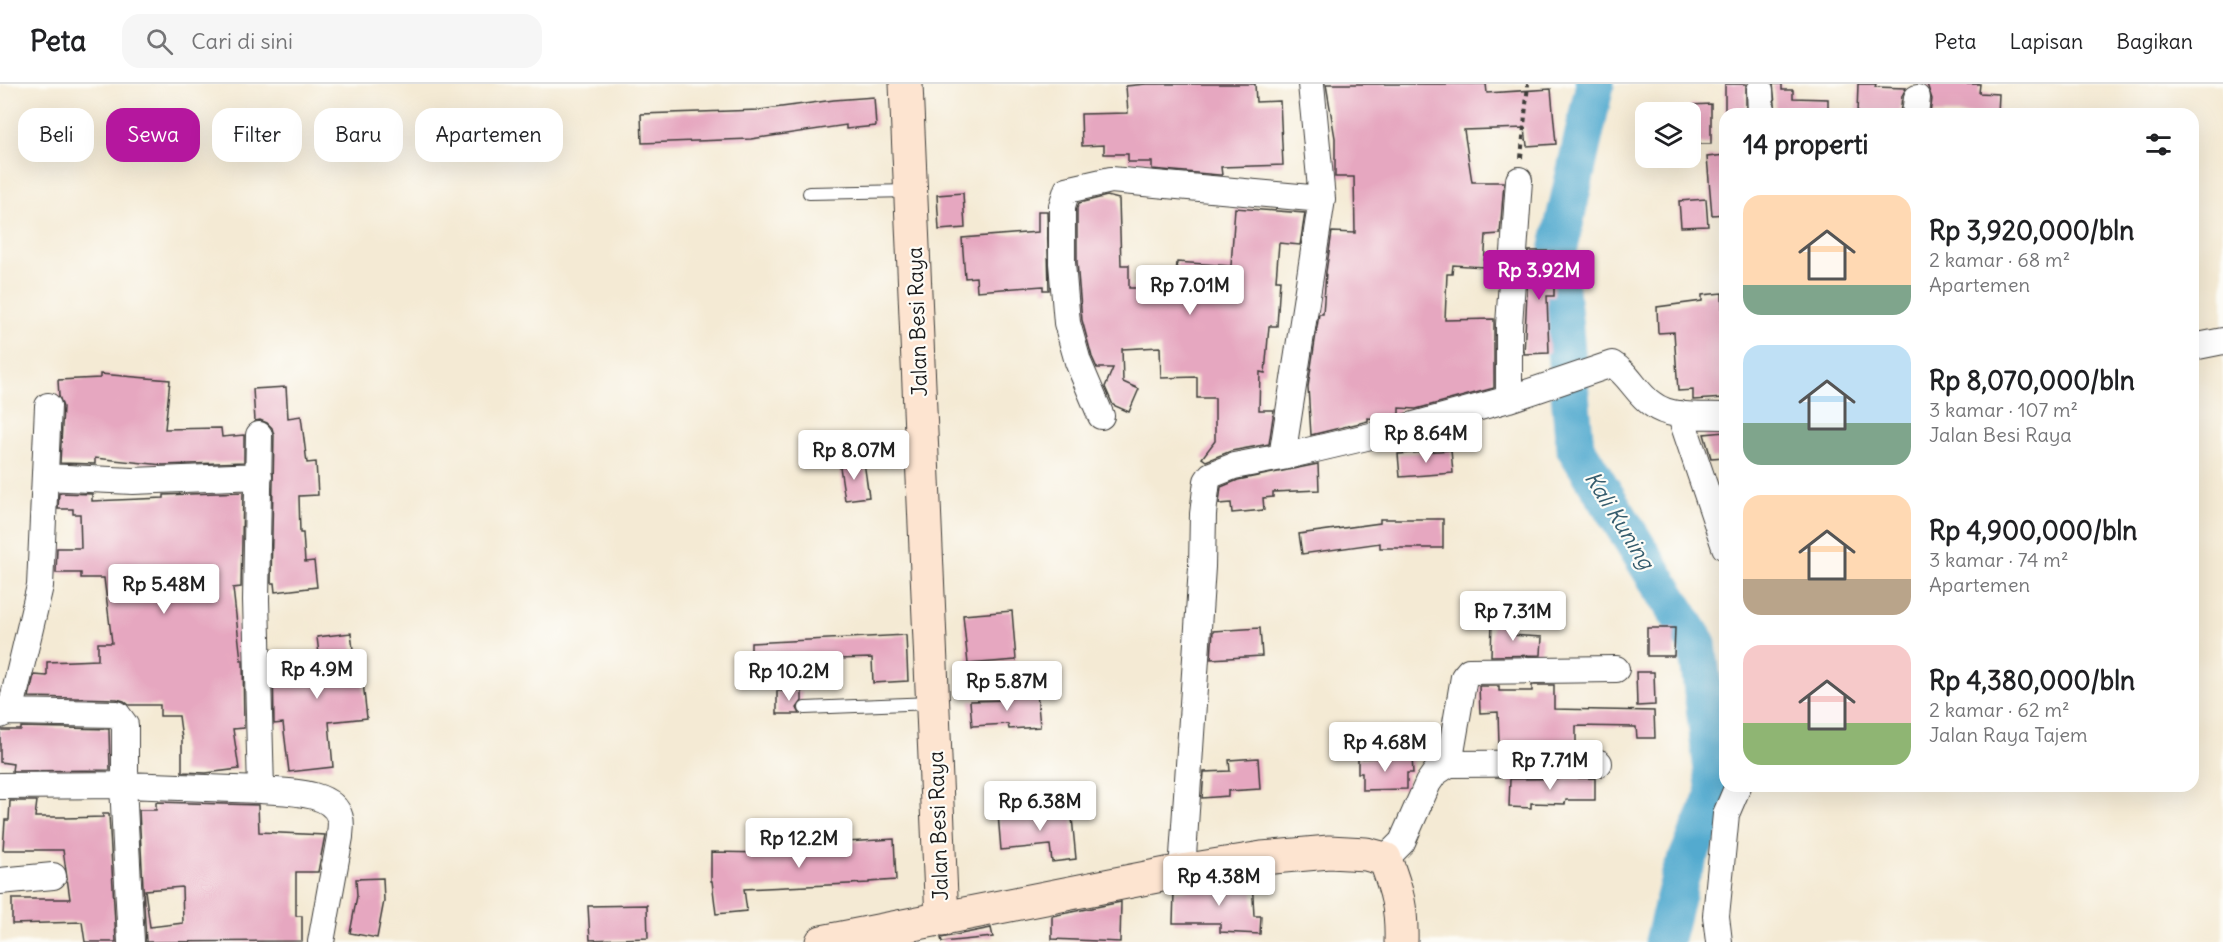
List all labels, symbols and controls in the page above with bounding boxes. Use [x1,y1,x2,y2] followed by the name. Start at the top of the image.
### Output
[122,14,542,68] search box
[30,23,86,59] text: Peta
[143,25,176,58] icon: search
[191,27,293,55] text: Cari di sini
[1934,28,1977,55] text: Peta
[2010,28,2083,55] text: Lapisan
[2116,28,2193,55] text: Bagikan
[1635,102,1701,168] map controls
[1635,102,1701,168] button: layers
[18,108,94,162] chip: Beli
[106,108,200,162] chip: Sewa
[212,108,302,162] chip: Filter
[314,108,403,162] chip: Baru
[415,108,563,162] chip: Apartemen
[1743,128,1868,161] text: 14 properti
[2142,128,2175,161] icon: filters
[1929,214,2134,247] text: Rp 3,920,000/bln
[1791,219,1863,291] icon: home
[901,247,933,397] street label: Jalan Besi Raya
[1929,247,2070,272] text: 2 kamar · 68 m²
[1477,250,1601,301] pin: Rp 3.92M
[1497,257,1581,282] text: Rp 3.92M
[1128,265,1252,316] pin: Rp 7.01M
[1150,272,1230,297] text: Rp 7.01M
[1929,272,2030,297] text: Apartemen
[1929,364,2135,397] text: Rp 8,070,000/bln
[1791,369,1863,441] icon: home
[1929,397,2078,422] text: 3 kamar · 107 m²
[1364,413,1488,464] pin: Rp 8.64M
[1384,420,1468,445] text: Rp 8.64M
[1929,422,2072,447] text: Jalan Besi Raya
[792,430,916,481] pin: Rp 8.07M
[812,437,896,462] text: Rp 8.07M
[1579,466,1662,576] water label: Kali Kuning
[1929,514,2137,547] text: Rp 4,900,000/bln
[1791,519,1863,591] icon: home
[1929,547,2068,572] text: 3 kamar · 74 m²
[102,564,226,615] pin: Rp 5.48M
[122,571,206,596] text: Rp 5.48M
[1929,572,2030,597] text: Apartemen
[1451,591,1575,642] pin: Rp 7.31M
[1474,598,1552,623] text: Rp 7.31M
[262,649,372,700] pin: Rp 4.9M
[727,651,851,702] pin: Rp 10.2M
[281,656,353,681] text: Rp 4.9M
[748,658,830,683] text: Rp 10.2M
[945,661,1069,712] pin: Rp 5.87M
[1929,664,2135,697] text: Rp 4,380,000/bln
[966,668,1048,693] text: Rp 5.87M
[1791,669,1863,741] icon: home
[1929,697,2070,722] text: 2 kamar · 62 m²
[1323,722,1447,773] pin: Rp 4.68M
[1929,722,2088,747] text: Jalan Raya Tajem
[1343,729,1427,754] text: Rp 4.68M
[1488,740,1612,791] pin: Rp 7.71M
[1512,747,1588,772] text: Rp 7.71M
[922,751,954,901] street label: Jalan Besi Raya
[978,781,1102,832] pin: Rp 6.38M
[998,788,1082,813] text: Rp 6.38M
[737,818,861,869] pin: Rp 12.2M
[759,825,839,850] text: Rp 12.2M
[1157,856,1281,907] pin: Rp 4.38M
[1177,863,1261,888] text: Rp 4.38M

